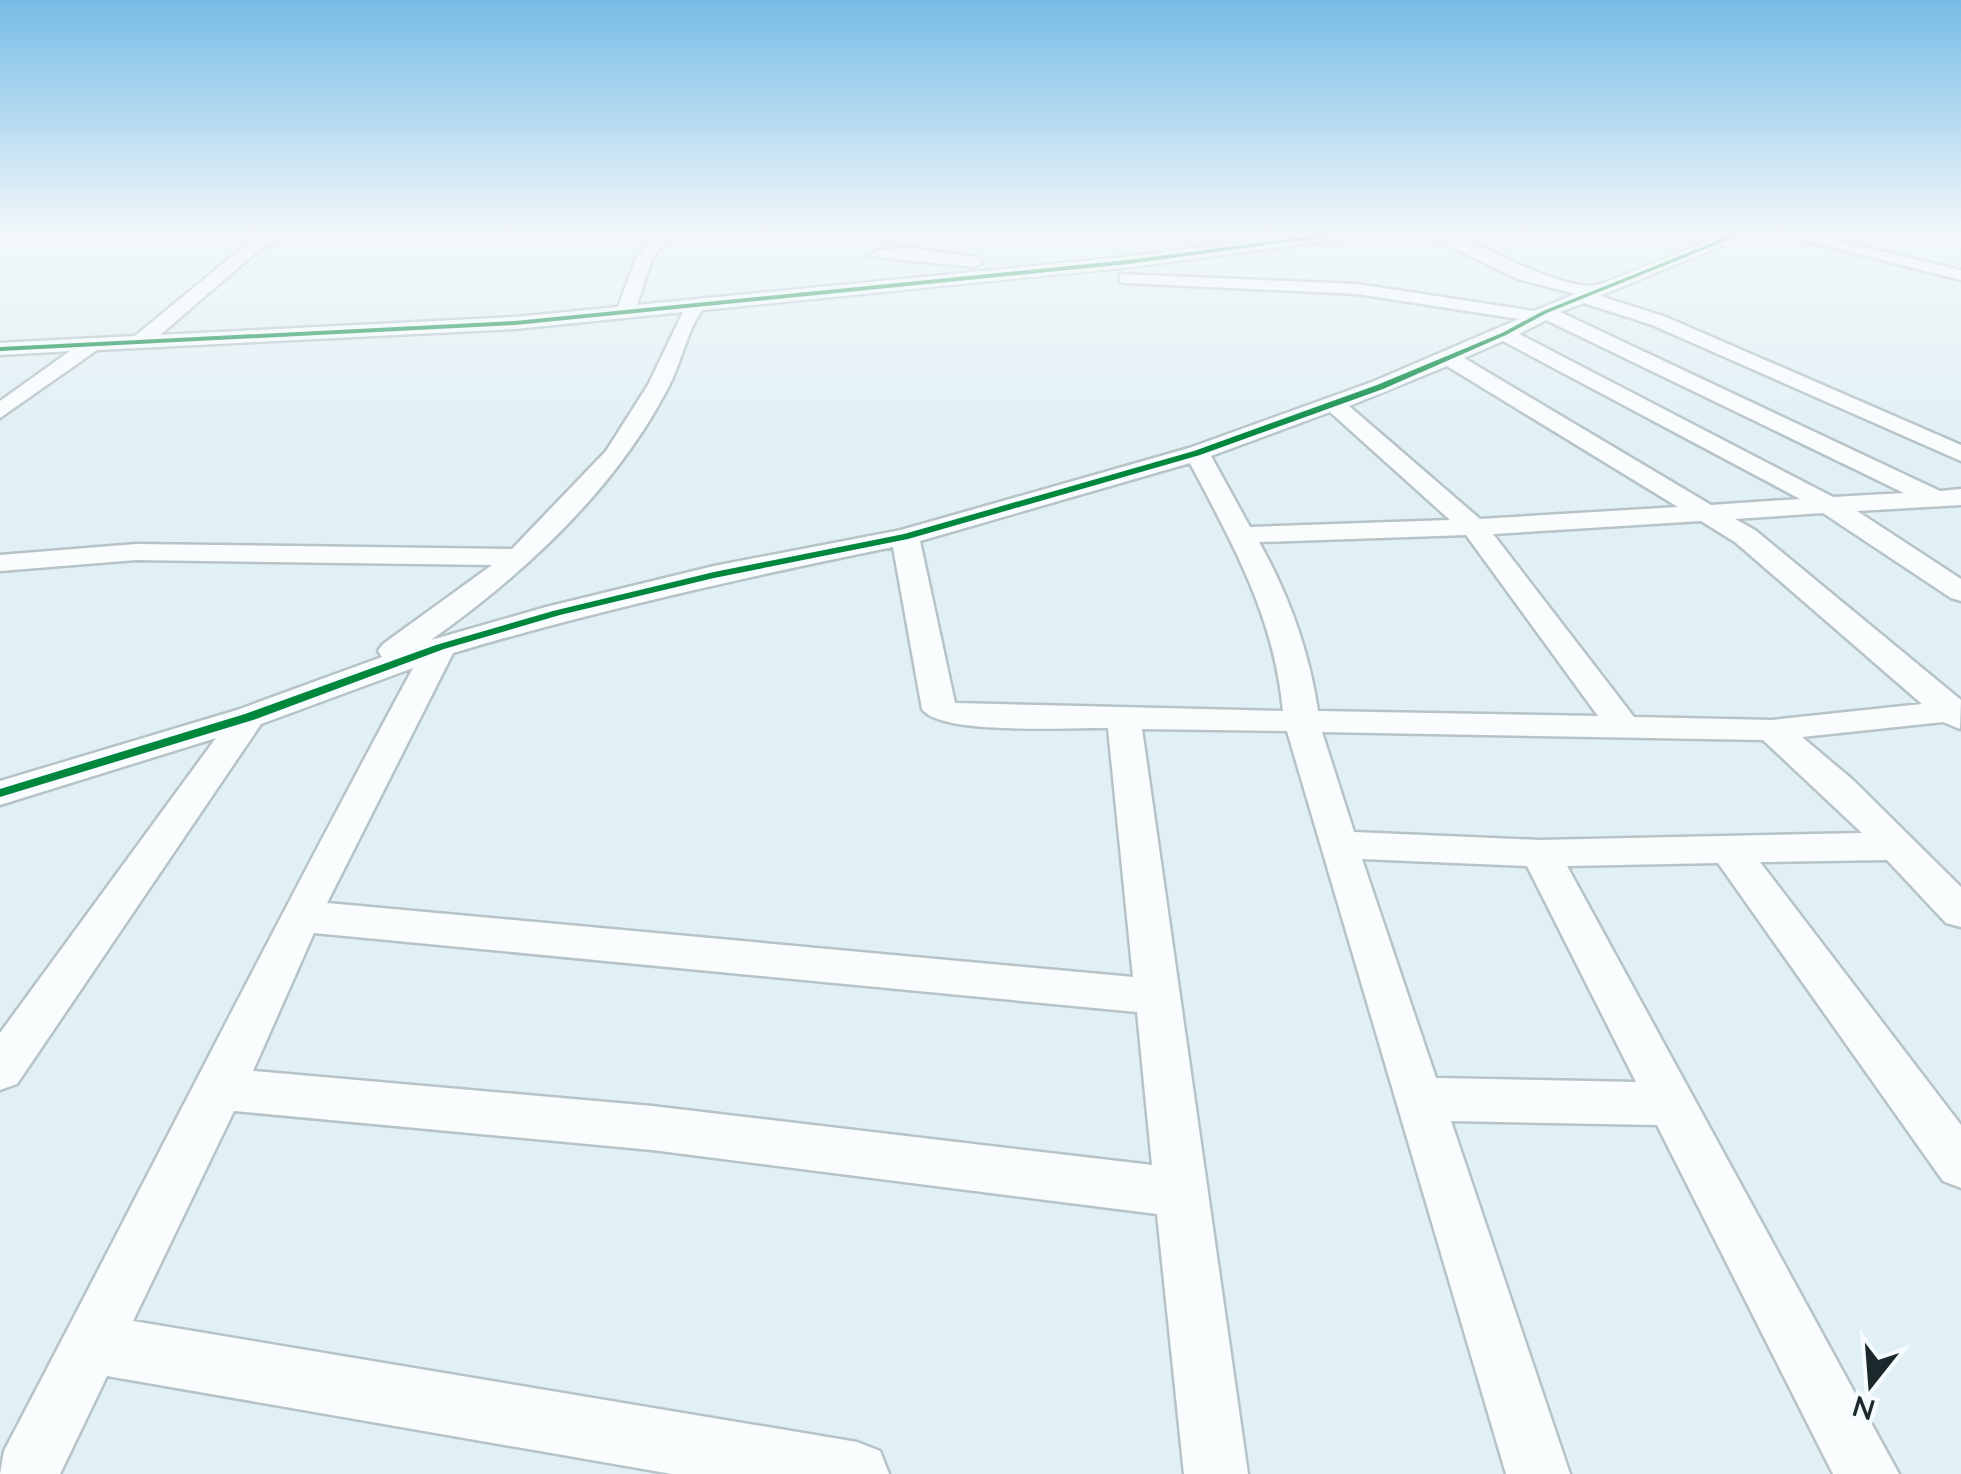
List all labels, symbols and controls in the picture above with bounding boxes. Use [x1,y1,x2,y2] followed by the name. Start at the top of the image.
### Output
[1821,1334,1921,1434] north arrow
[1848,1389,1879,1428] text: N

